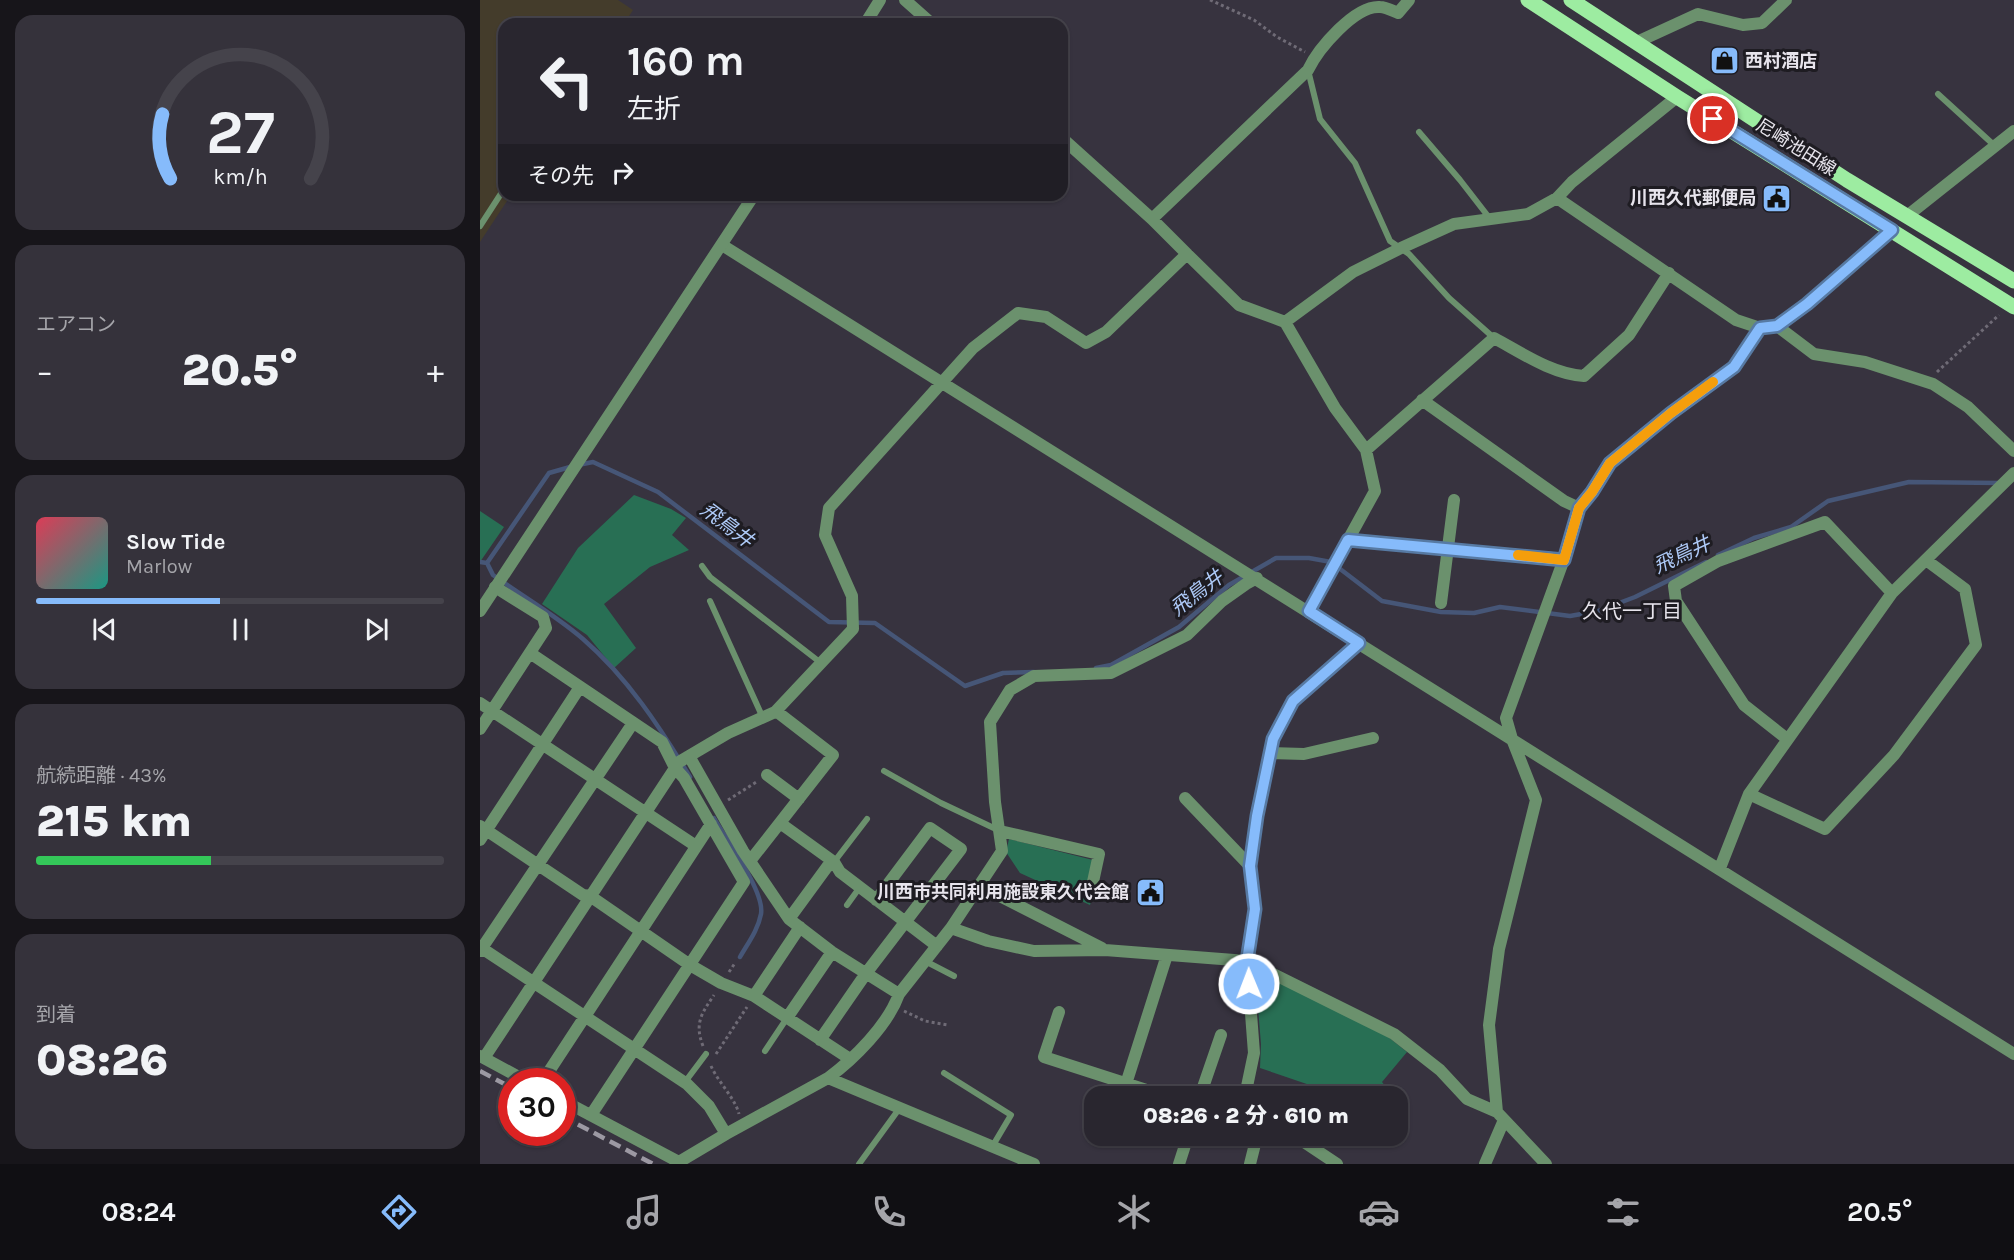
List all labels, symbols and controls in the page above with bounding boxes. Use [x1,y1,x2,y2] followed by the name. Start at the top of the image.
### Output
[627,36,745,86] text: 160 m
[528,42,606,120] icon: left
[1708,45,1740,77] shop icon: 西村酒店
[1745,50,1817,72] place label: 西村酒店
[627,93,681,125] text: 左折
[1687,93,1738,144] pin
[206,97,274,170] text: 27
[1696,102,1729,135] icon: arrive
[1752,114,1840,180] street label: 尼崎池田線
[606,156,639,189] icon: right
[528,163,594,189] text: その先
[213,165,267,190] text: km/h
[1761,182,1793,214] public building icon: 川西久代郵便局
[1630,187,1756,209] place label: 川西久代郵便局
[36,313,116,336] text: エアコン
[182,344,298,396] text: 20.5°
[36,352,53,390] text: −
[427,352,444,390] text: +
[696,498,759,553] water label: 飛鳥井
[126,529,226,555] text: Slow Tide
[1650,531,1716,578] water label: 飛鳥井
[126,555,192,578] text: Marlow
[1166,564,1229,621] water label: 飛鳥井
[1582,600,1682,623] district label: 久代一丁目
[88,613,121,646] icon: previous
[224,613,257,646] icon: pause
[360,613,393,646] icon: next
[36,764,167,787] text: 航続距離 · 43%
[36,795,192,847] text: 215 km
[1134,876,1166,908] public building icon: 川西市共同利用施設東久代会館
[877,881,1129,903] place label: 川西市共同利用施設東久代会館
[1217,952,1281,1016] position arrow
[36,1003,76,1026] text: 到着
[36,1034,168,1086] text: 08:26
[498,1068,576,1146] speed limit sign: 30
[1143,1103,1349,1129] text: 08:26 · 2 分 · 610 m
[378,1191,420,1233] icon: directions
[623,1191,665,1233] icon: music
[868,1191,910,1233] icon: phone
[1113,1191,1155,1233] icon: climate
[1358,1191,1400,1233] icon: car
[1602,1191,1644,1233] icon: filters
[101,1196,176,1228] text: 08:24
[1847,1196,1913,1228] text: 20.5°

